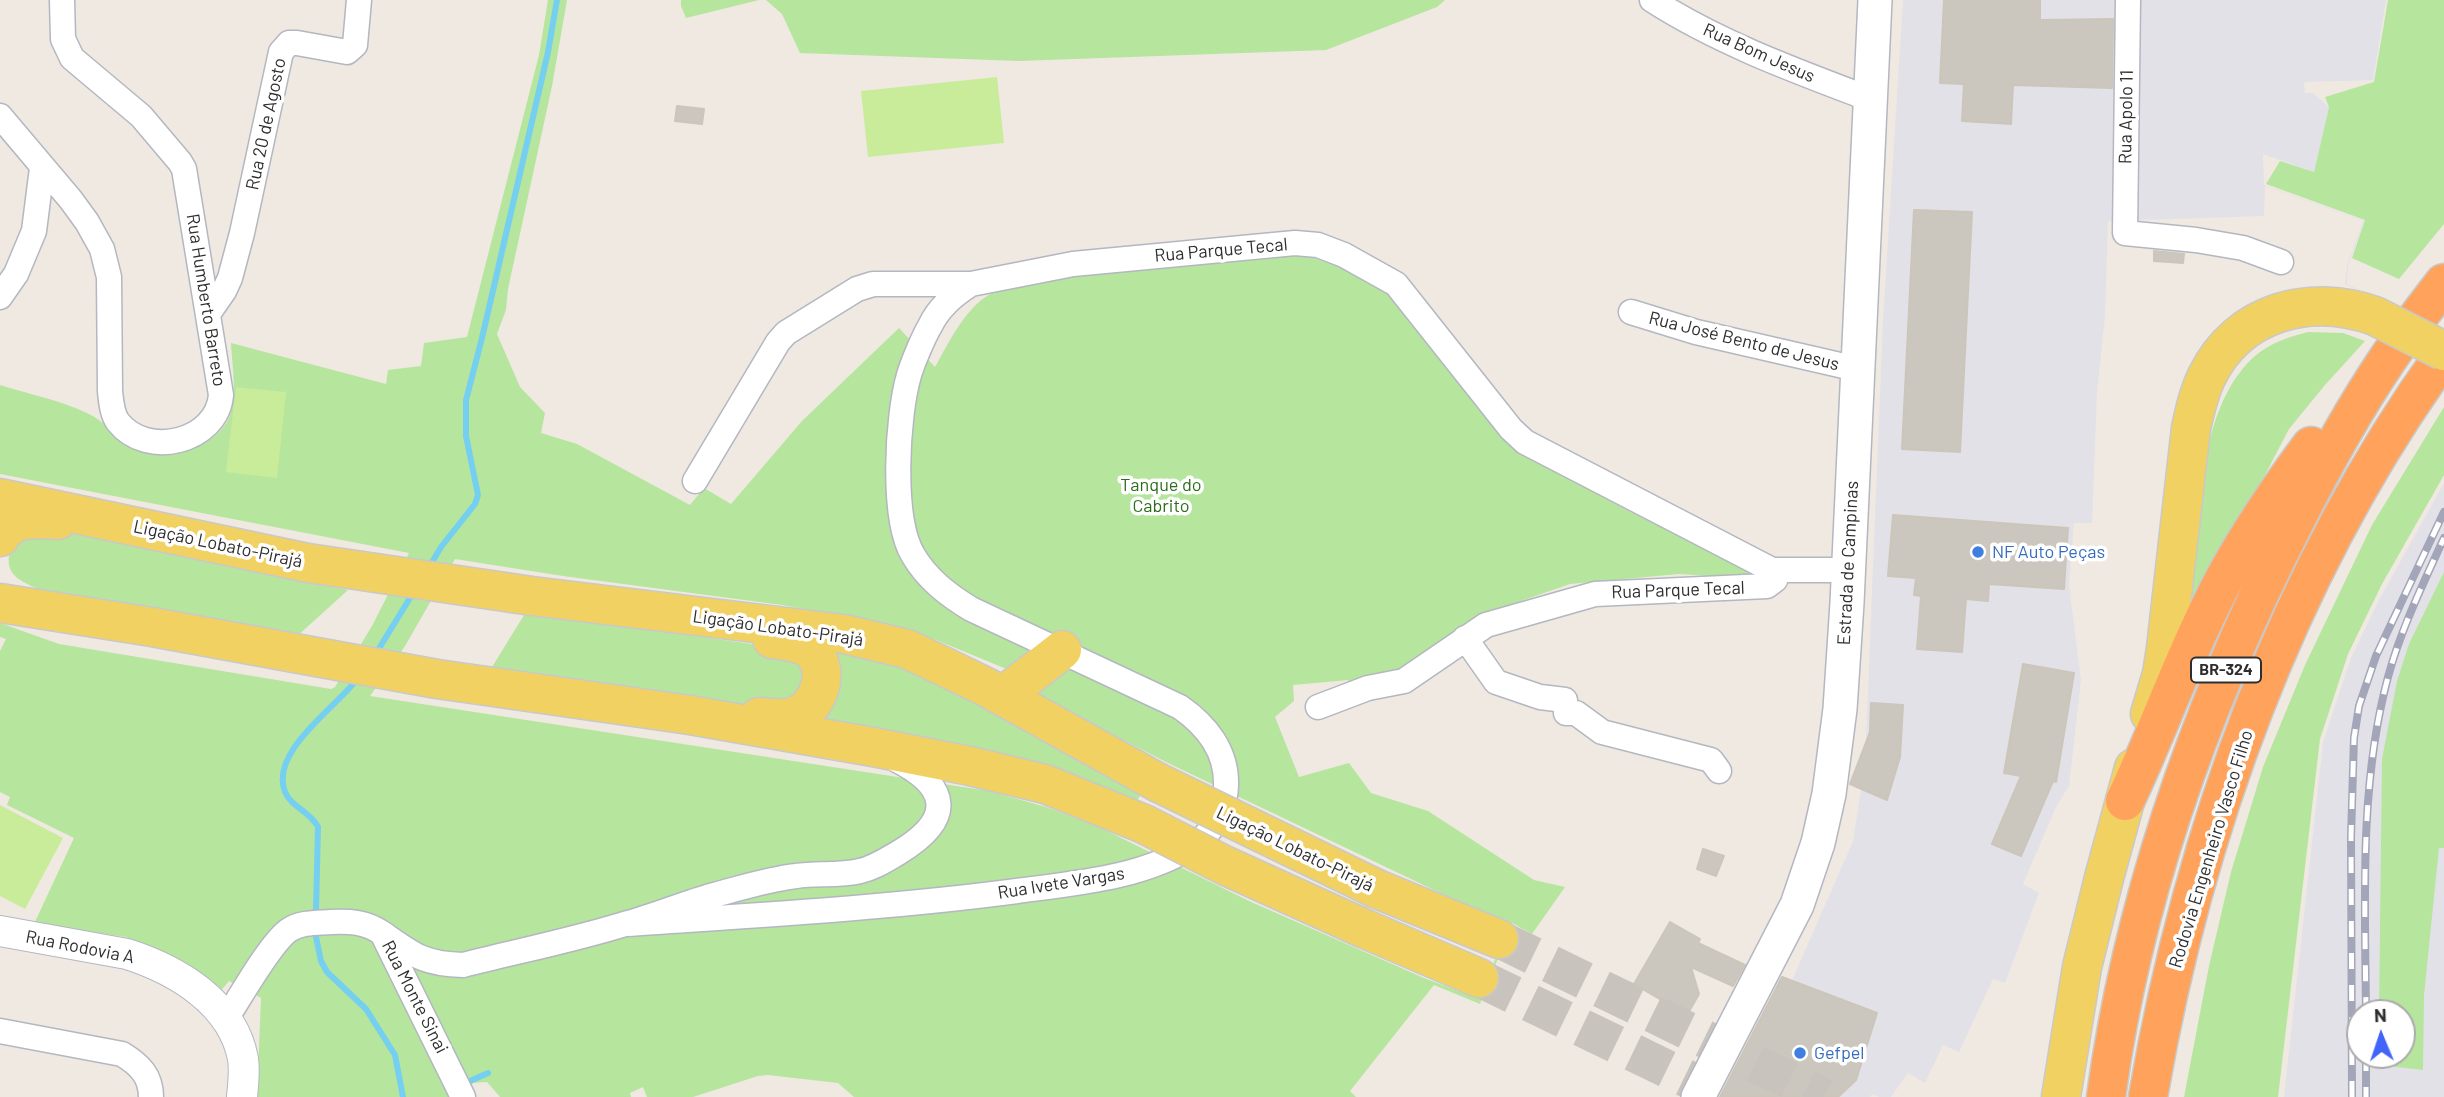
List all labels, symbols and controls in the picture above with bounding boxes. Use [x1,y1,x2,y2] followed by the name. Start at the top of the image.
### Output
[1700,19,1818,87] street label: Rua Bom Jesus
[241,56,291,192] street label: Rua 20 de Agosto
[2114,70,2138,164] street label: Rua Apolo 11
[182,212,230,388] street label: Rua Humberto Barreto
[1153,233,1289,267] street label: Rua Parque Tecal
[1646,307,1842,375] street label: Rua José Bento de Jesus
[1120,474,1202,516] park label: Tanque do Cabrito
[1833,480,1863,646] street label: Estrada de Campinas
[132,516,304,572] street label: Ligação Lobato-Pirajá
[1992,541,2105,563] place label: NF Auto Peças
[1970,544,1986,560] marker: NF Auto Peças
[1611,577,1745,603] street label: Rua Parque Tecal
[691,605,865,651] street label: Ligação Lobato-Pirajá
[2191,657,2261,682] road number: BR-324
[2164,727,2258,971] street label: Rodovia Engenheiro Vasco Filho
[1213,802,1377,896] street label: Ligação Lobato-Pirajá
[996,862,1126,904] street label: Rua Ivete Vargas
[24,926,136,968] street label: Rua Rodovia A
[377,937,453,1057] street label: Rua Monte Sinai
[2346,999,2416,1069] north arrow
[2374,1003,2387,1026] text: N
[1814,1042,1864,1064] place label: Gefpel
[1792,1045,1808,1061] marker: Gefpel

